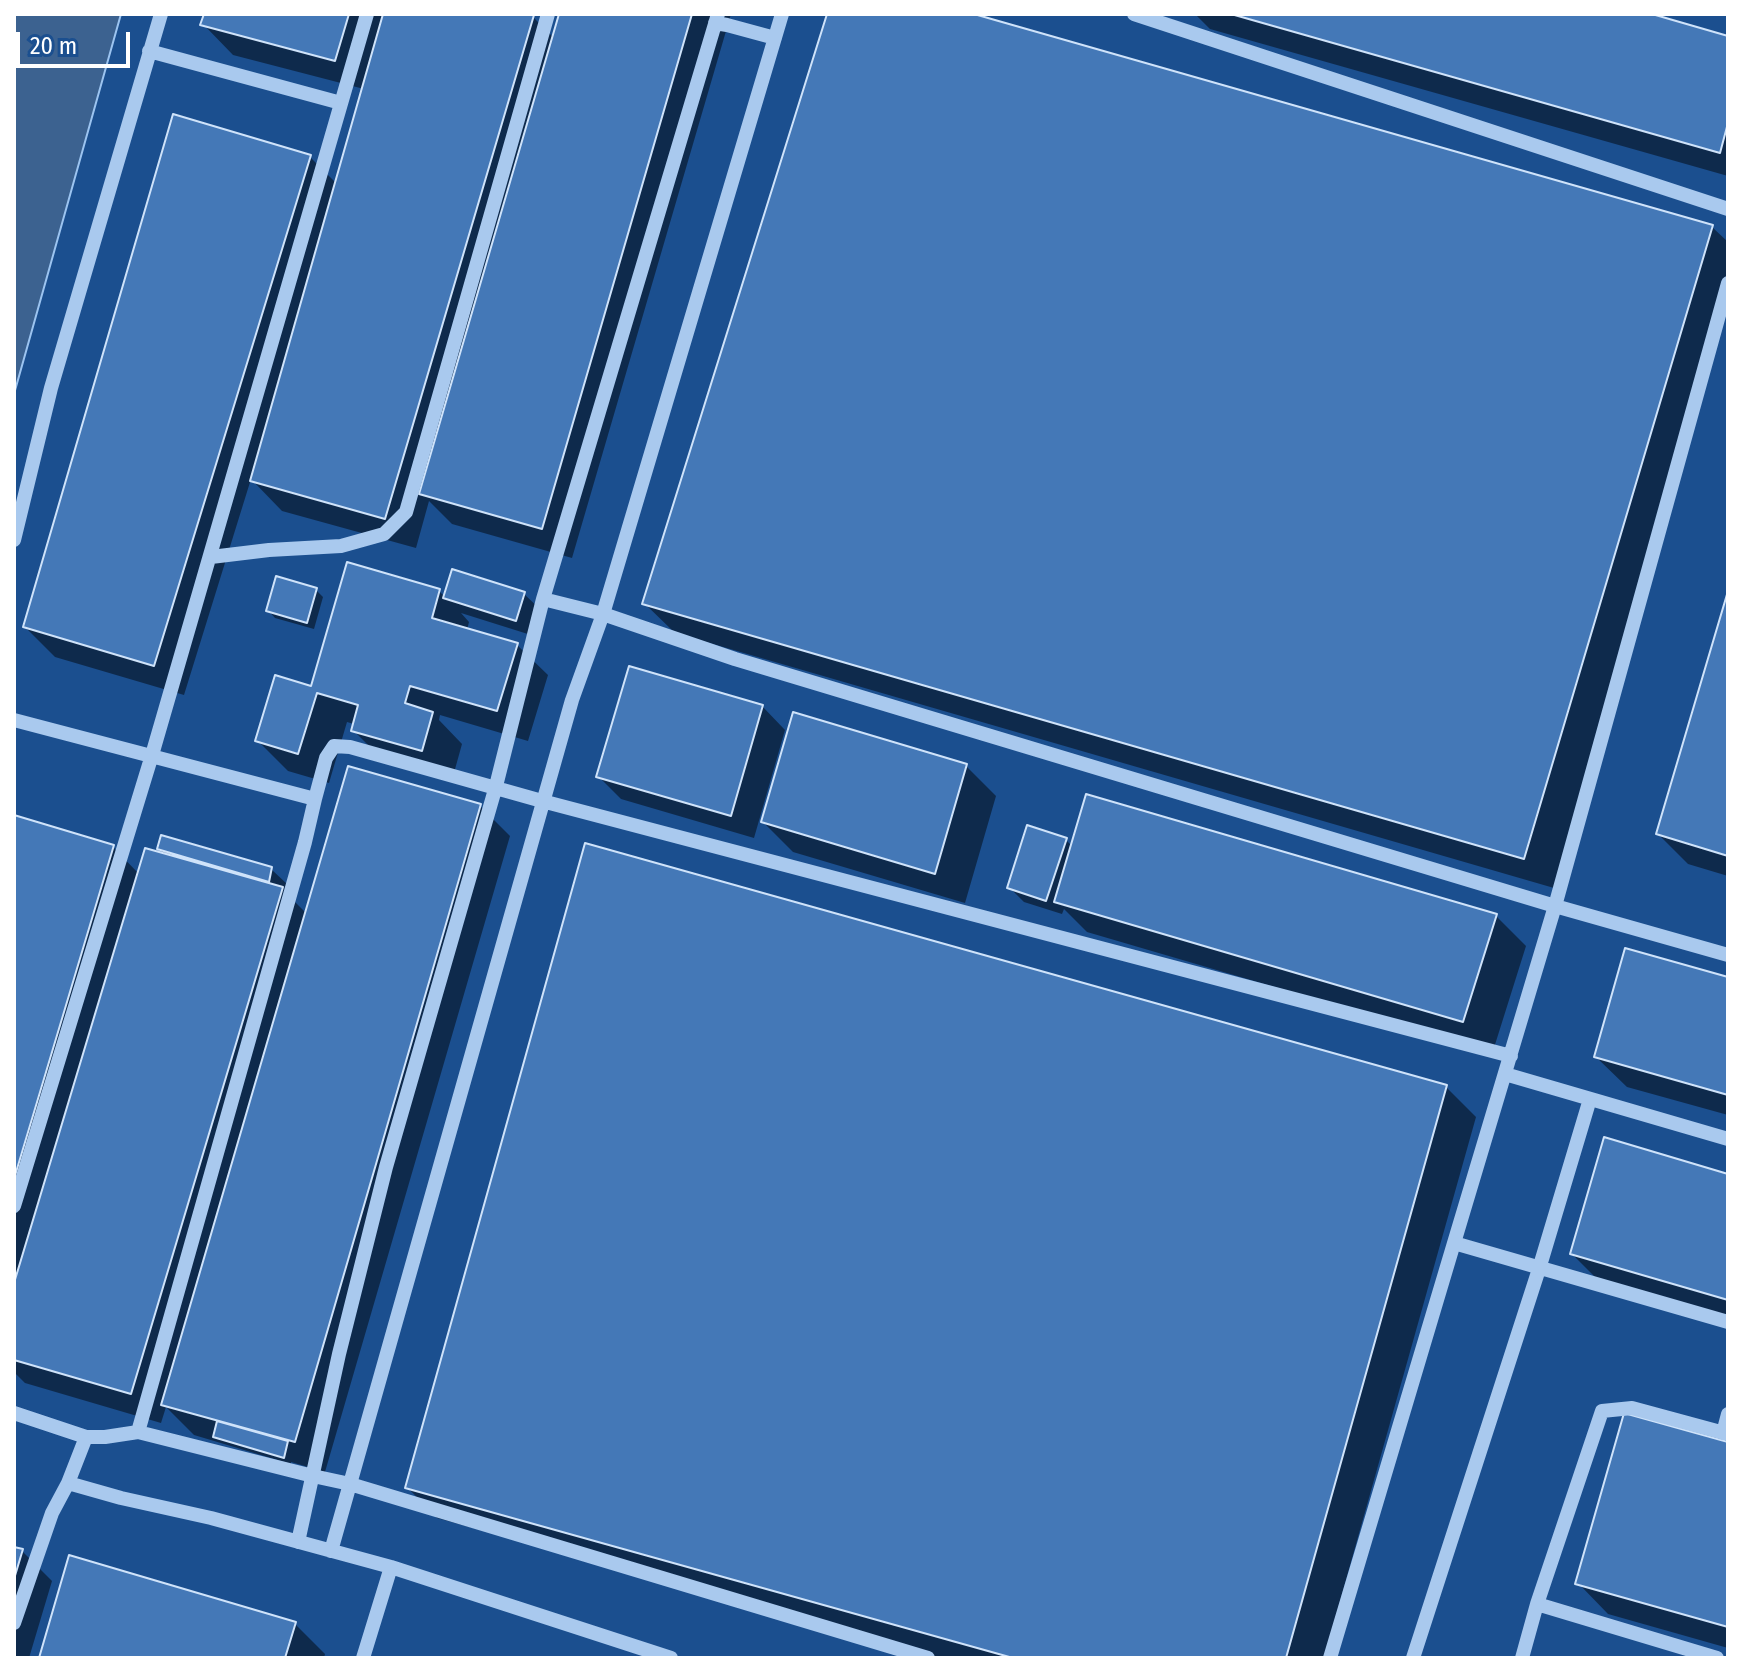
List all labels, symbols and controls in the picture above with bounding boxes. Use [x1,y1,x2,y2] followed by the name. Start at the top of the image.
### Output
[20,16,134,66] scale bar
[30,32,77,60] text: 20 m

